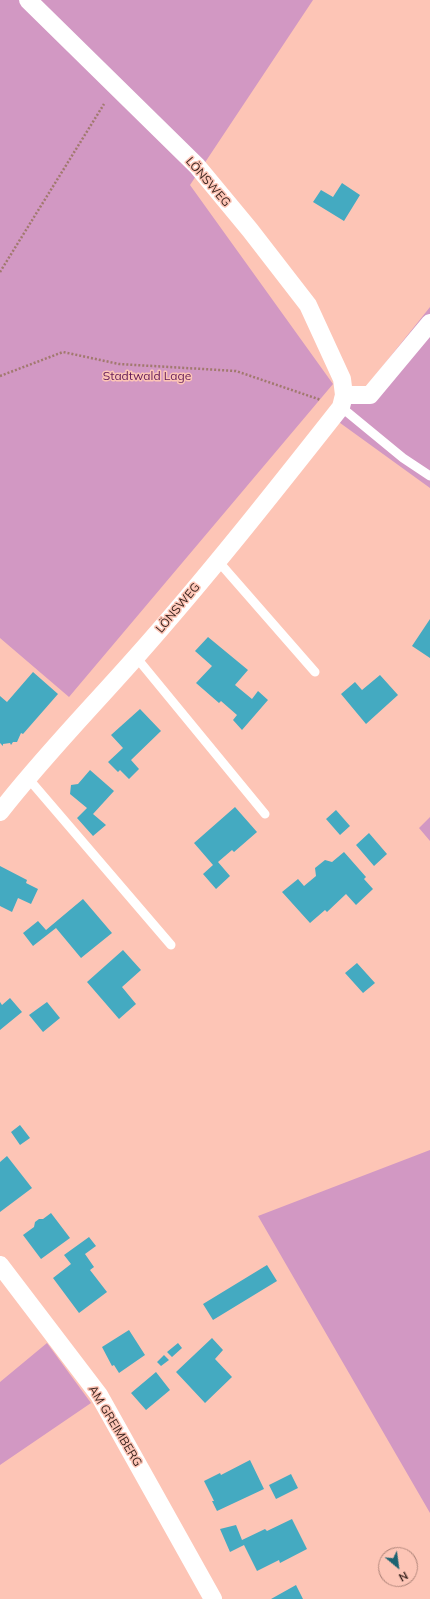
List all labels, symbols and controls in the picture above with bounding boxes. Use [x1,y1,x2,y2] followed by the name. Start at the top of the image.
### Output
[183,154,233,210] street label: LÖNSWEG
[103,369,191,383] park label: Stadtwald Lage
[153,580,203,636] street label: LÖNSWEG
[85,1383,145,1469] street label: AM GREIMBERG
[378,1547,418,1587] north arrow
[396,1568,410,1585] text: N

